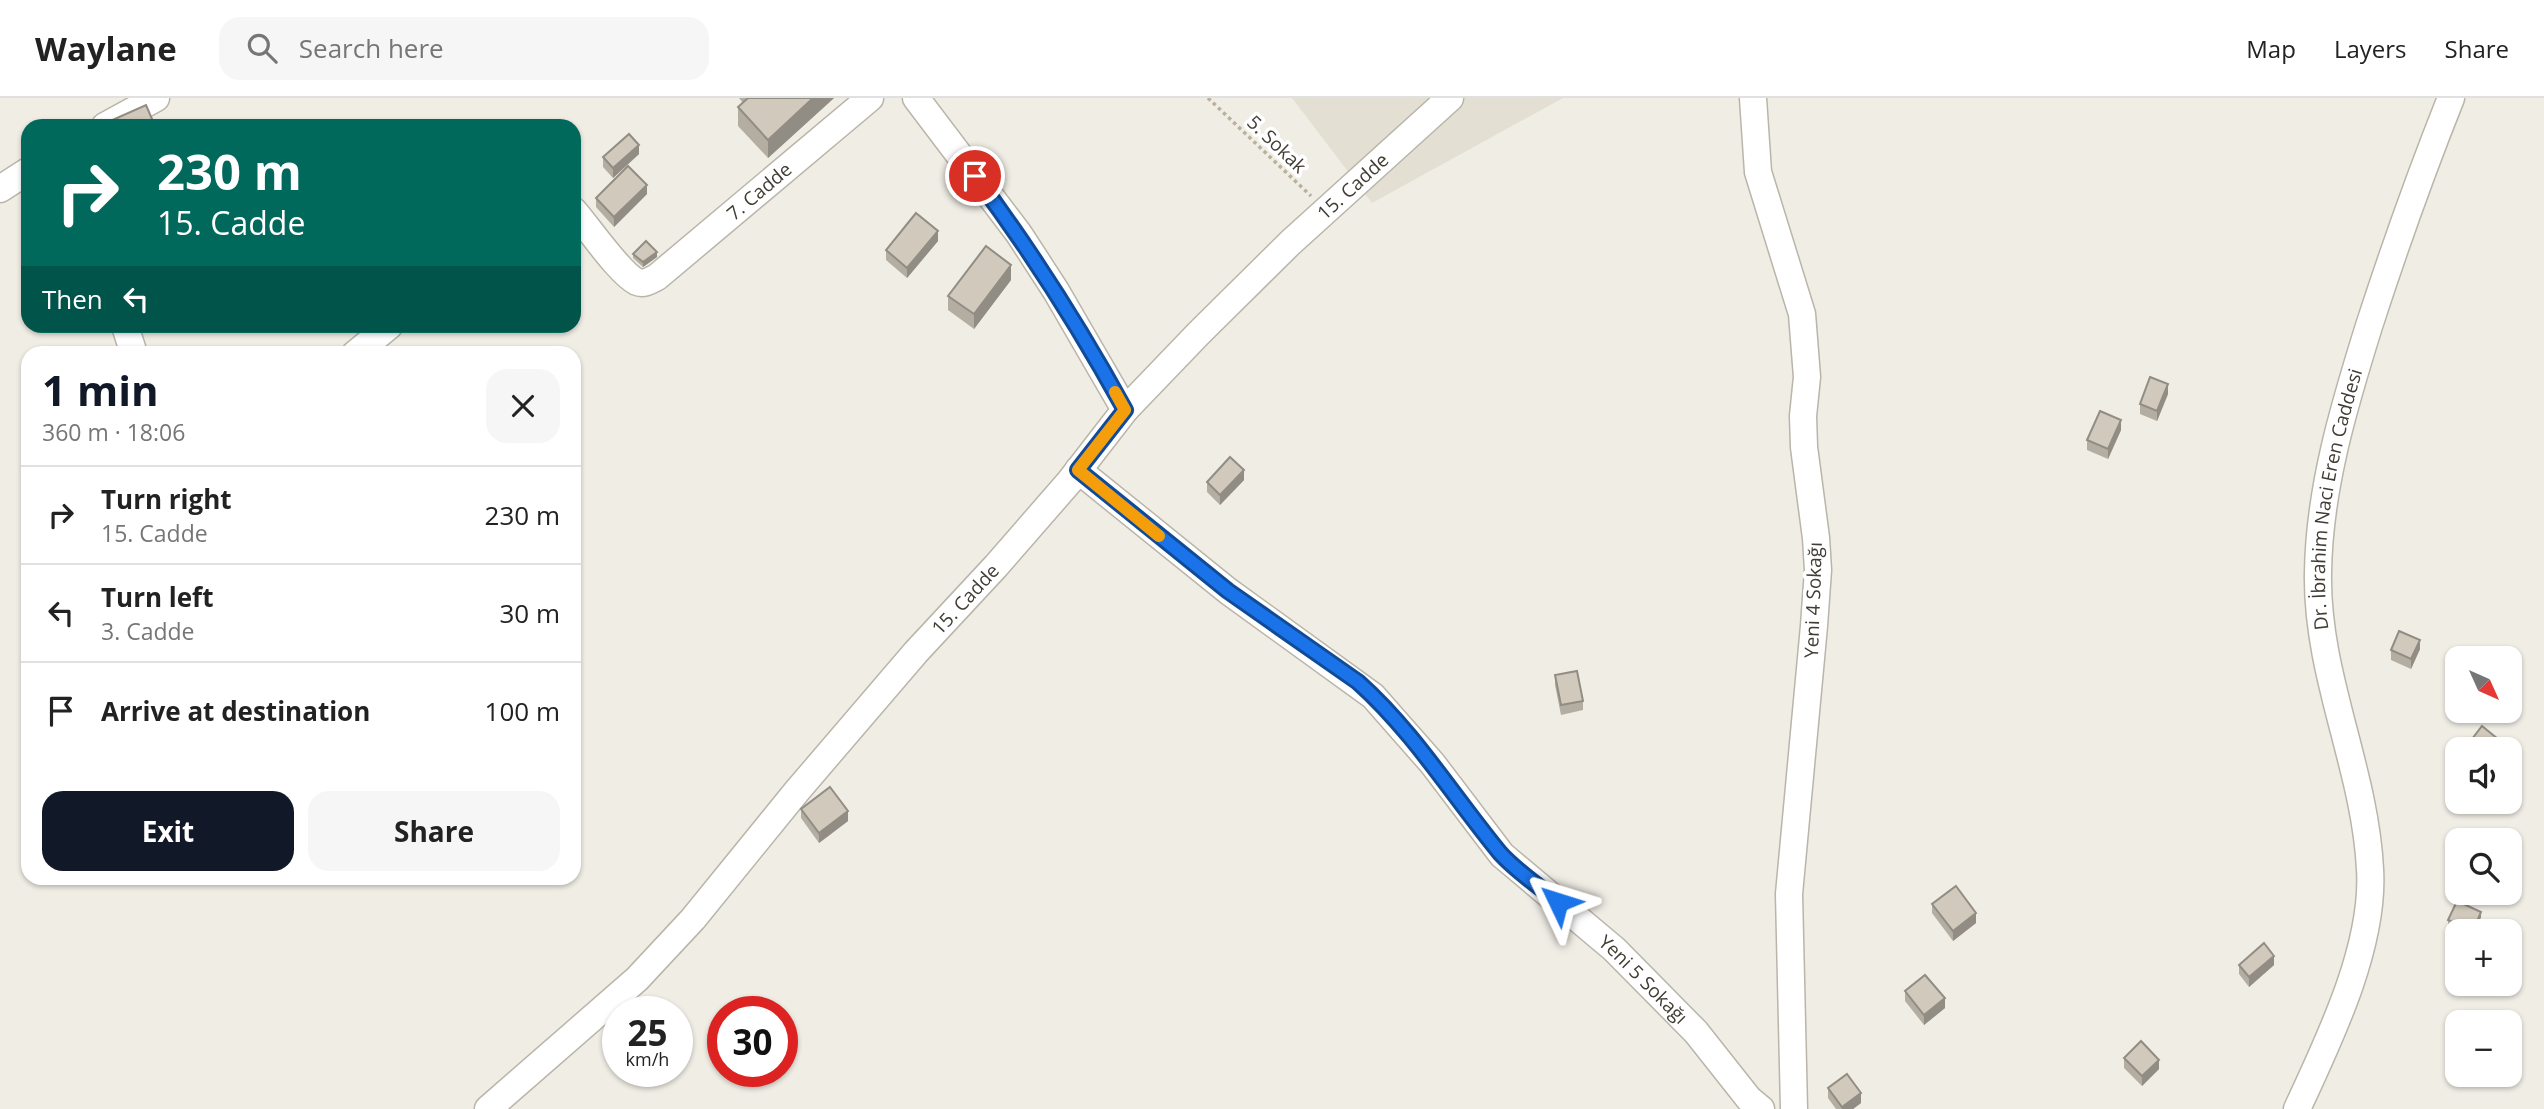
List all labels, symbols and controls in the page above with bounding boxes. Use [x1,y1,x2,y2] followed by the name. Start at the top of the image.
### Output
[219,17,709,80] search box
[35,26,177,71] text: Waylane
[243,29,281,67] icon: search
[299,30,444,66] text: Search here
[2246,32,2296,65] text: Map
[2334,32,2407,65] text: Layers
[2445,32,2509,65] text: Share
[1242,109,1312,179] street label: 5. Sokak
[157,138,302,204] text: 230 m
[945,146,1005,206] pin
[42,147,133,238] icon: right
[1311,147,1394,225] street label: 15. Cadde
[721,156,797,226] street label: 7. Cadde
[956,157,994,195] icon: arrive
[157,201,305,244] text: 15. Cadde
[117,280,155,318] icon: left
[42,281,103,317] text: Then
[42,361,159,418] text: 1 min
[2305,365,2368,632] street label: Dr. İbrahim Naci Eren Caddesi
[486,369,560,443] button: close
[42,416,185,448] text: 360 m · 18:06
[101,481,232,517] text: Turn right
[42,496,80,534] icon: right
[485,497,560,533] text: 230 m
[101,517,208,549] text: 15. Cadde
[1798,542,1828,658] street label: Yeni 4 Sokağı
[926,558,1005,640] street label: 15. Cadde
[101,579,213,615] text: Turn left
[42,594,80,632] icon: left
[499,595,560,631] text: 30 m
[101,615,195,647] text: 3. Cadde
[2445,646,2522,723] north arrow
[2445,646,2522,1087] map controls
[42,692,80,730] icon: arrive
[101,693,370,729] text: Arrive at destination
[485,693,560,729] text: 100 m
[2445,737,2522,814] button: sound
[42,791,294,871] button: Exit
[308,791,560,871] button: Share
[2445,828,2522,905] button: search
[1521,865,1595,939] position arrow
[2445,919,2522,996] button: +
[1593,929,1694,1029] street label: Yeni 5 Sokağı
[707,996,798,1087] speed limit sign: 30
[627,1009,668,1056] text: 25
[2445,1010,2522,1087] button: −
[626,1047,669,1071] text: km/h

